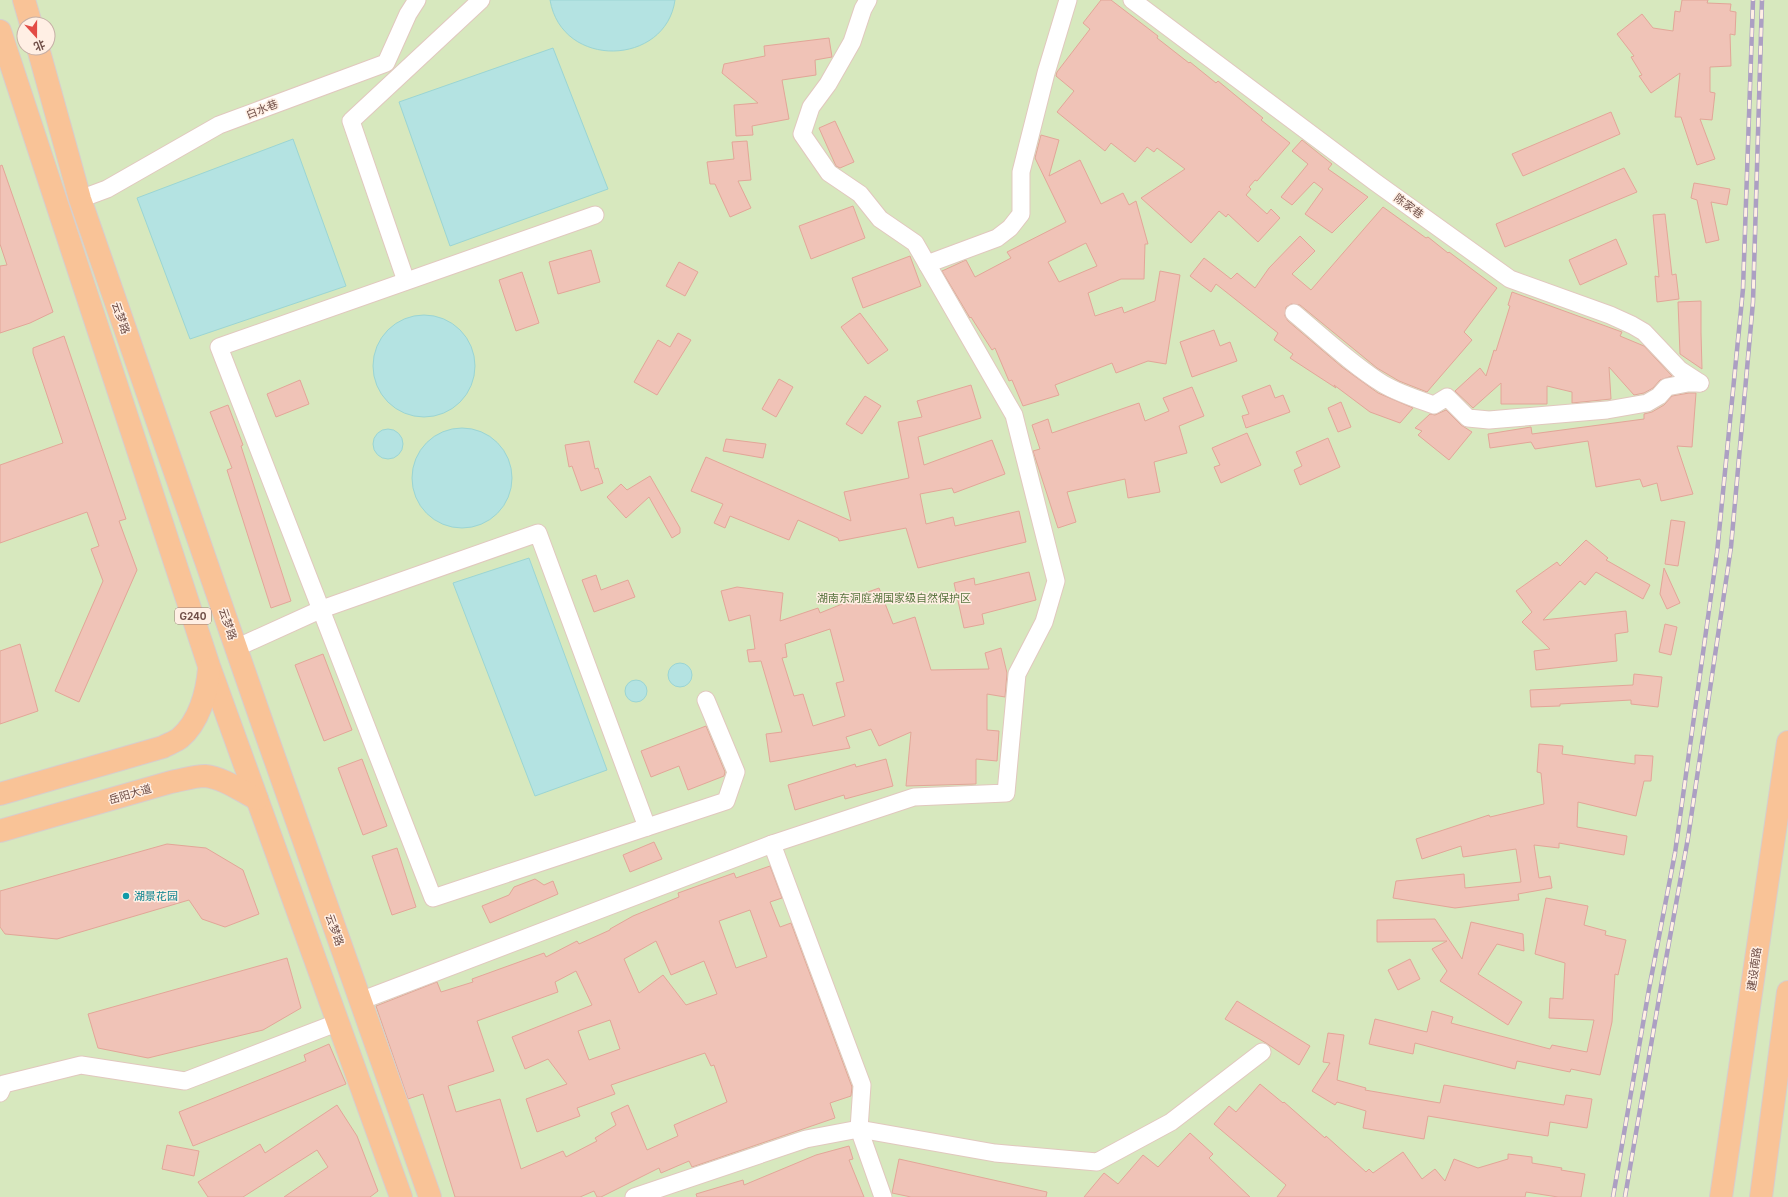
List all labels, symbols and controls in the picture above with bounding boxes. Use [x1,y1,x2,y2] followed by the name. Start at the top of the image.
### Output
[16,16,56,56] north arrow
[32,37,47,54] text: 北
[244,97,280,121] street label: 白水巷
[1392,191,1426,221] street label: 陈家巷
[109,300,133,336] street label: 云梦路
[817,591,971,605] park label: 湖南东洞庭湖国家级自然保护区
[216,606,240,642] street label: 云梦路
[175,608,211,624] road number: G240
[107,781,153,807] street label: 岳阳大道
[134,889,178,903] place label: 湖景花园
[121,891,131,901] marker: 湖景花园
[323,912,347,948] street label: 云梦路
[1744,946,1764,992] street label: 建设南路

